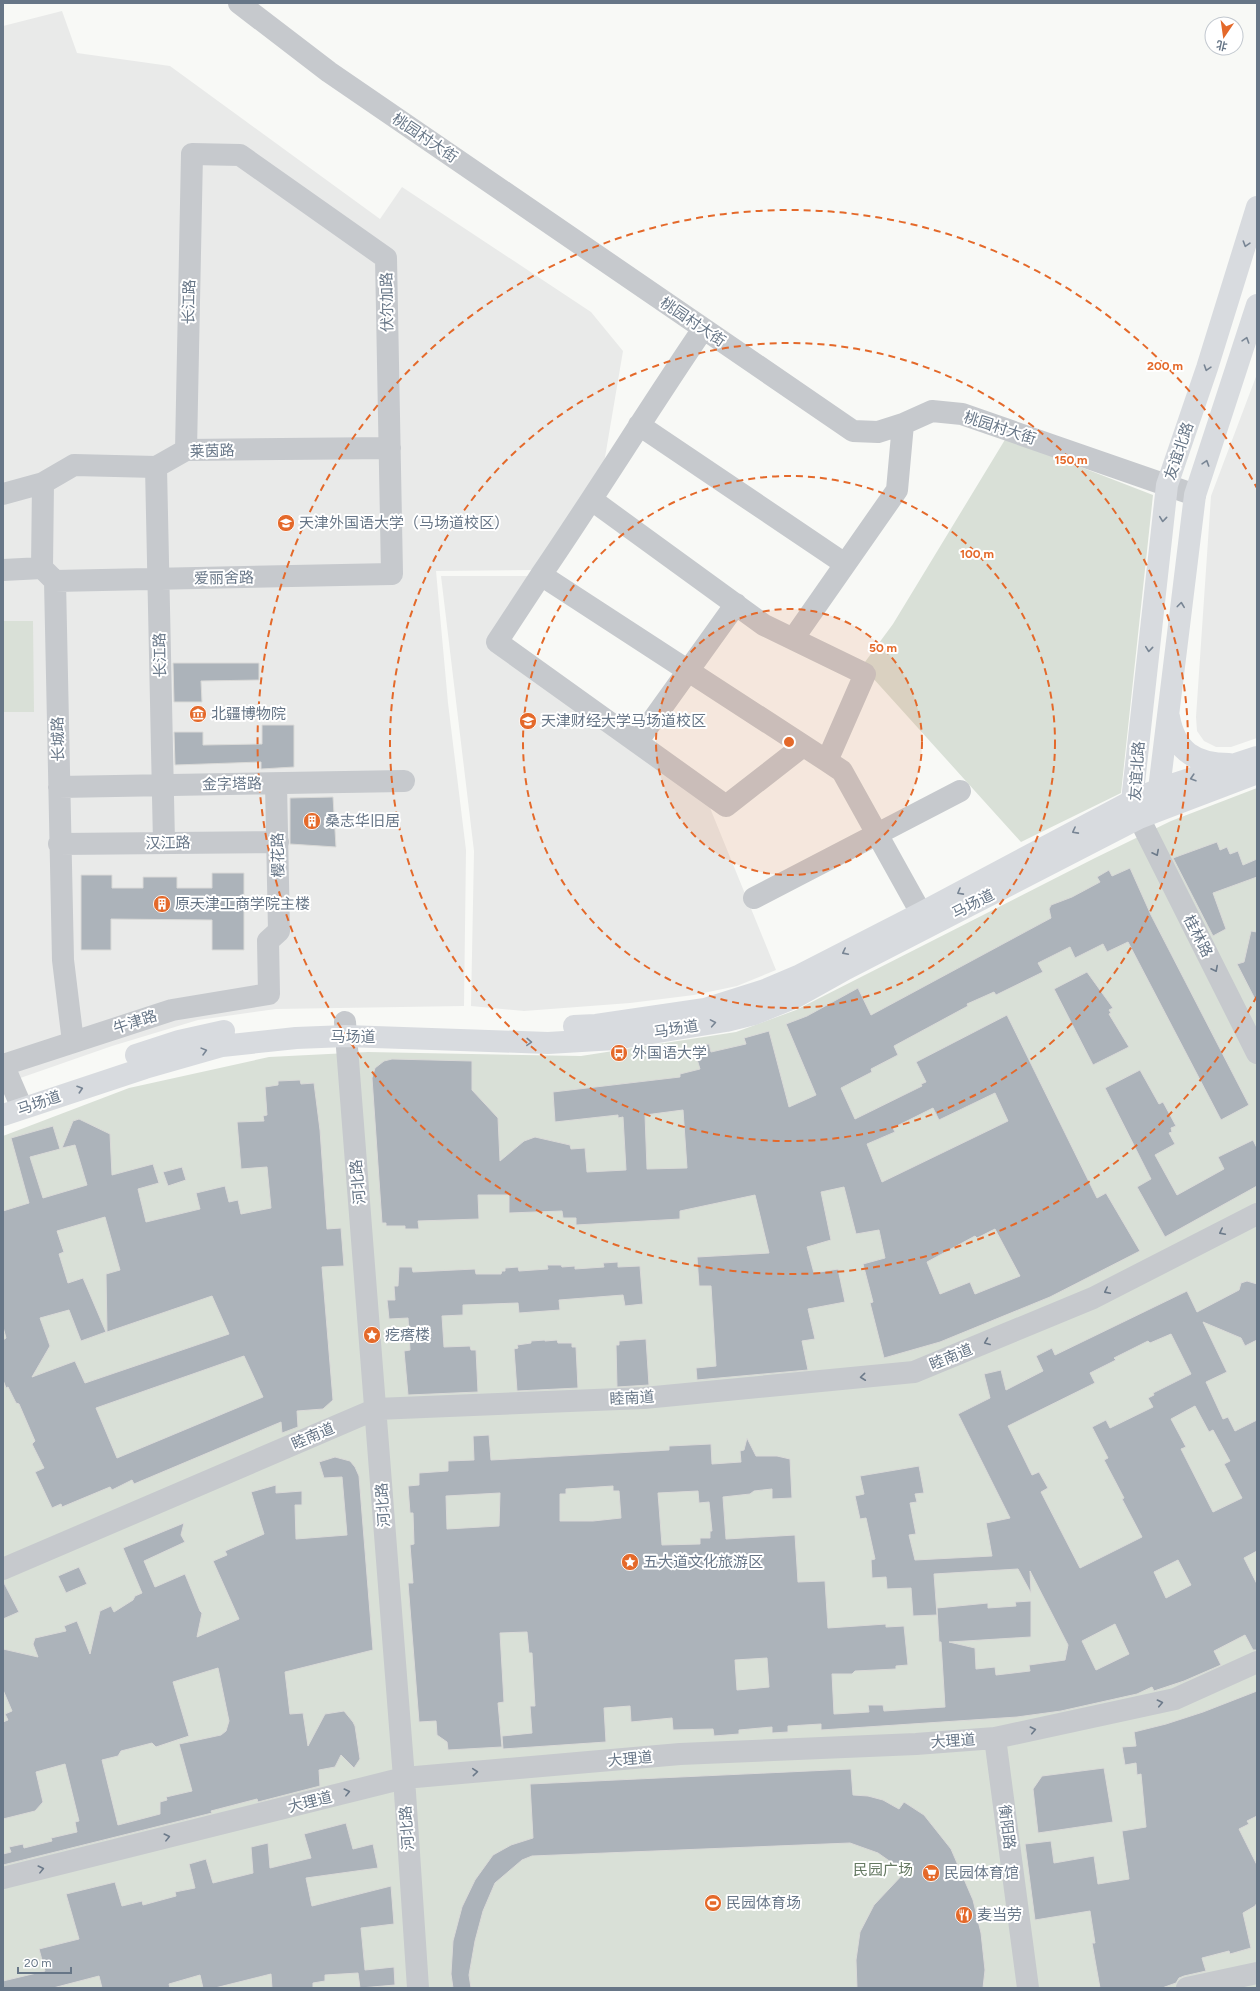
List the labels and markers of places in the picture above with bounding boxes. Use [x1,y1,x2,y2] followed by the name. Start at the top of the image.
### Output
[276,513,296,533] school or university icon: 天津外国语大学（马场道校区）
[299,514,509,532] place label: 天津外国语大学（马场道校区）
[188,704,208,724] museum icon: 北疆博物院
[211,705,286,723] place label: 北疆博物院
[518,711,538,731] school or university icon: 天津财经大学马场道校区
[541,712,706,730] place label: 天津财经大学马场道校区
[782,735,796,749] centre of rings
[302,811,322,831] building icon: 桑志华旧居
[325,812,400,830] place label: 桑志华旧居
[152,894,172,914] building icon: 原天津工商学院主楼
[175,895,310,913] place label: 原天津工商学院主楼
[609,1043,629,1063] bus stop icon: 外国语大学
[632,1044,707,1062] place label: 外国语大学
[362,1325,382,1345] place icon: 疙瘩楼
[385,1326,430,1344] place label: 疙瘩楼
[620,1552,640,1572] place icon: 五大道文化旅游区
[643,1553,763,1571] place label: 五大道文化旅游区
[921,1863,941,1883] supermarket icon: 民园体育馆
[944,1864,1019,1882] place label: 民园体育馆
[703,1893,723,1913] sports icon: 民园体育场
[726,1894,801,1912] place label: 民园体育场
[954,1905,974,1925] restaurant icon: 麦当劳
[977,1906,1022,1924] place label: 麦当劳

